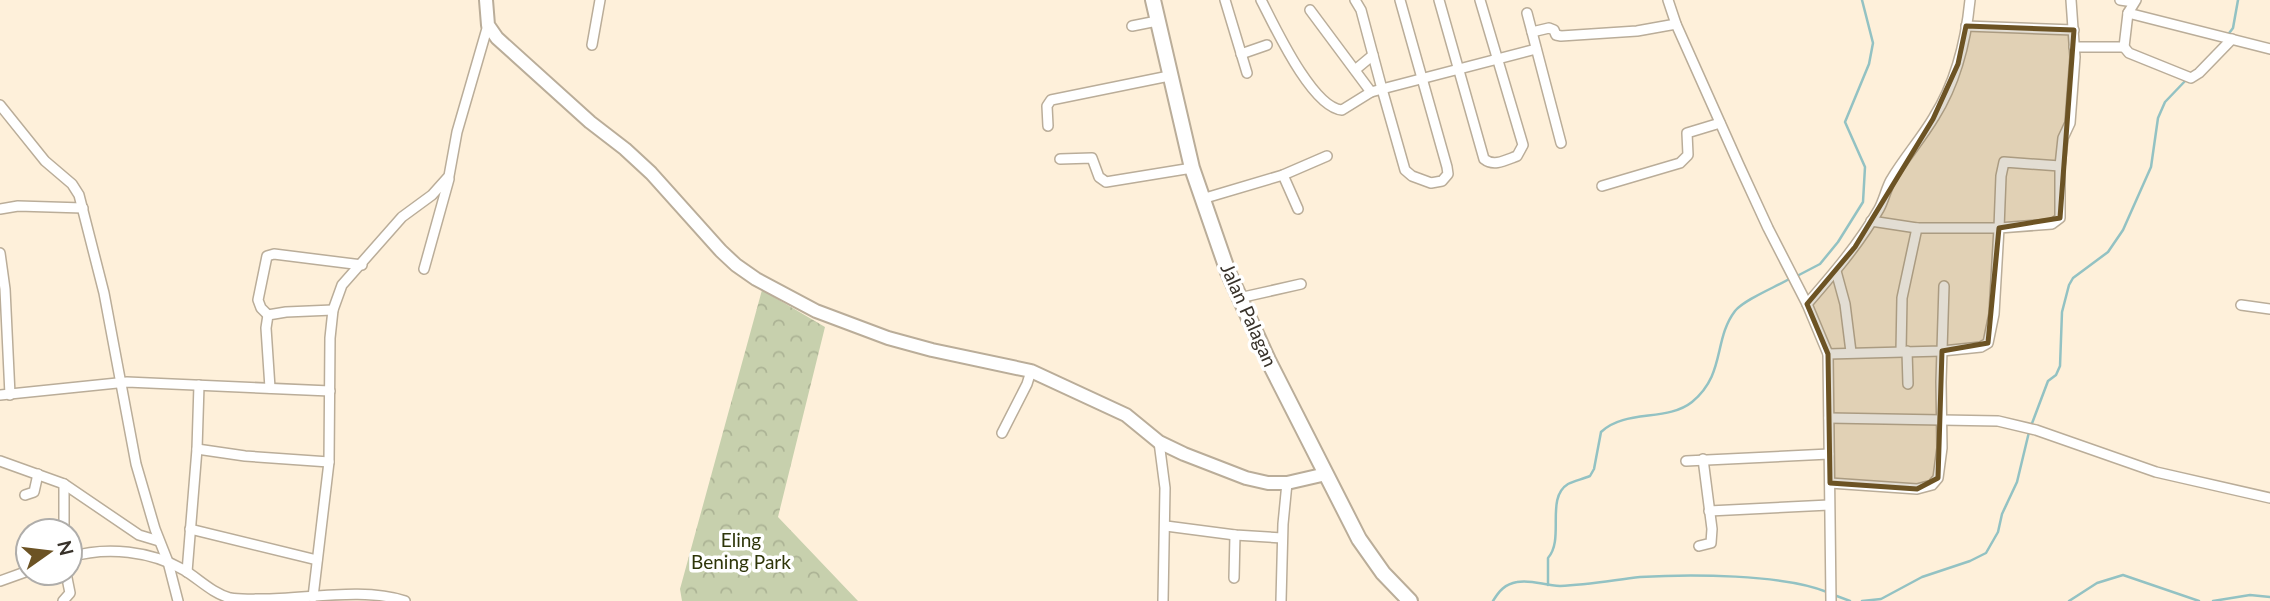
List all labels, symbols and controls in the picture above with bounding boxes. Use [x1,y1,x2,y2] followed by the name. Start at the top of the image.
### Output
[1216,259,1283,370] street label: Jalan Palagan
[14,517,84,587] north arrow
[691,528,791,573] park label: Eling Bening Park
[53,538,79,558] text: N

